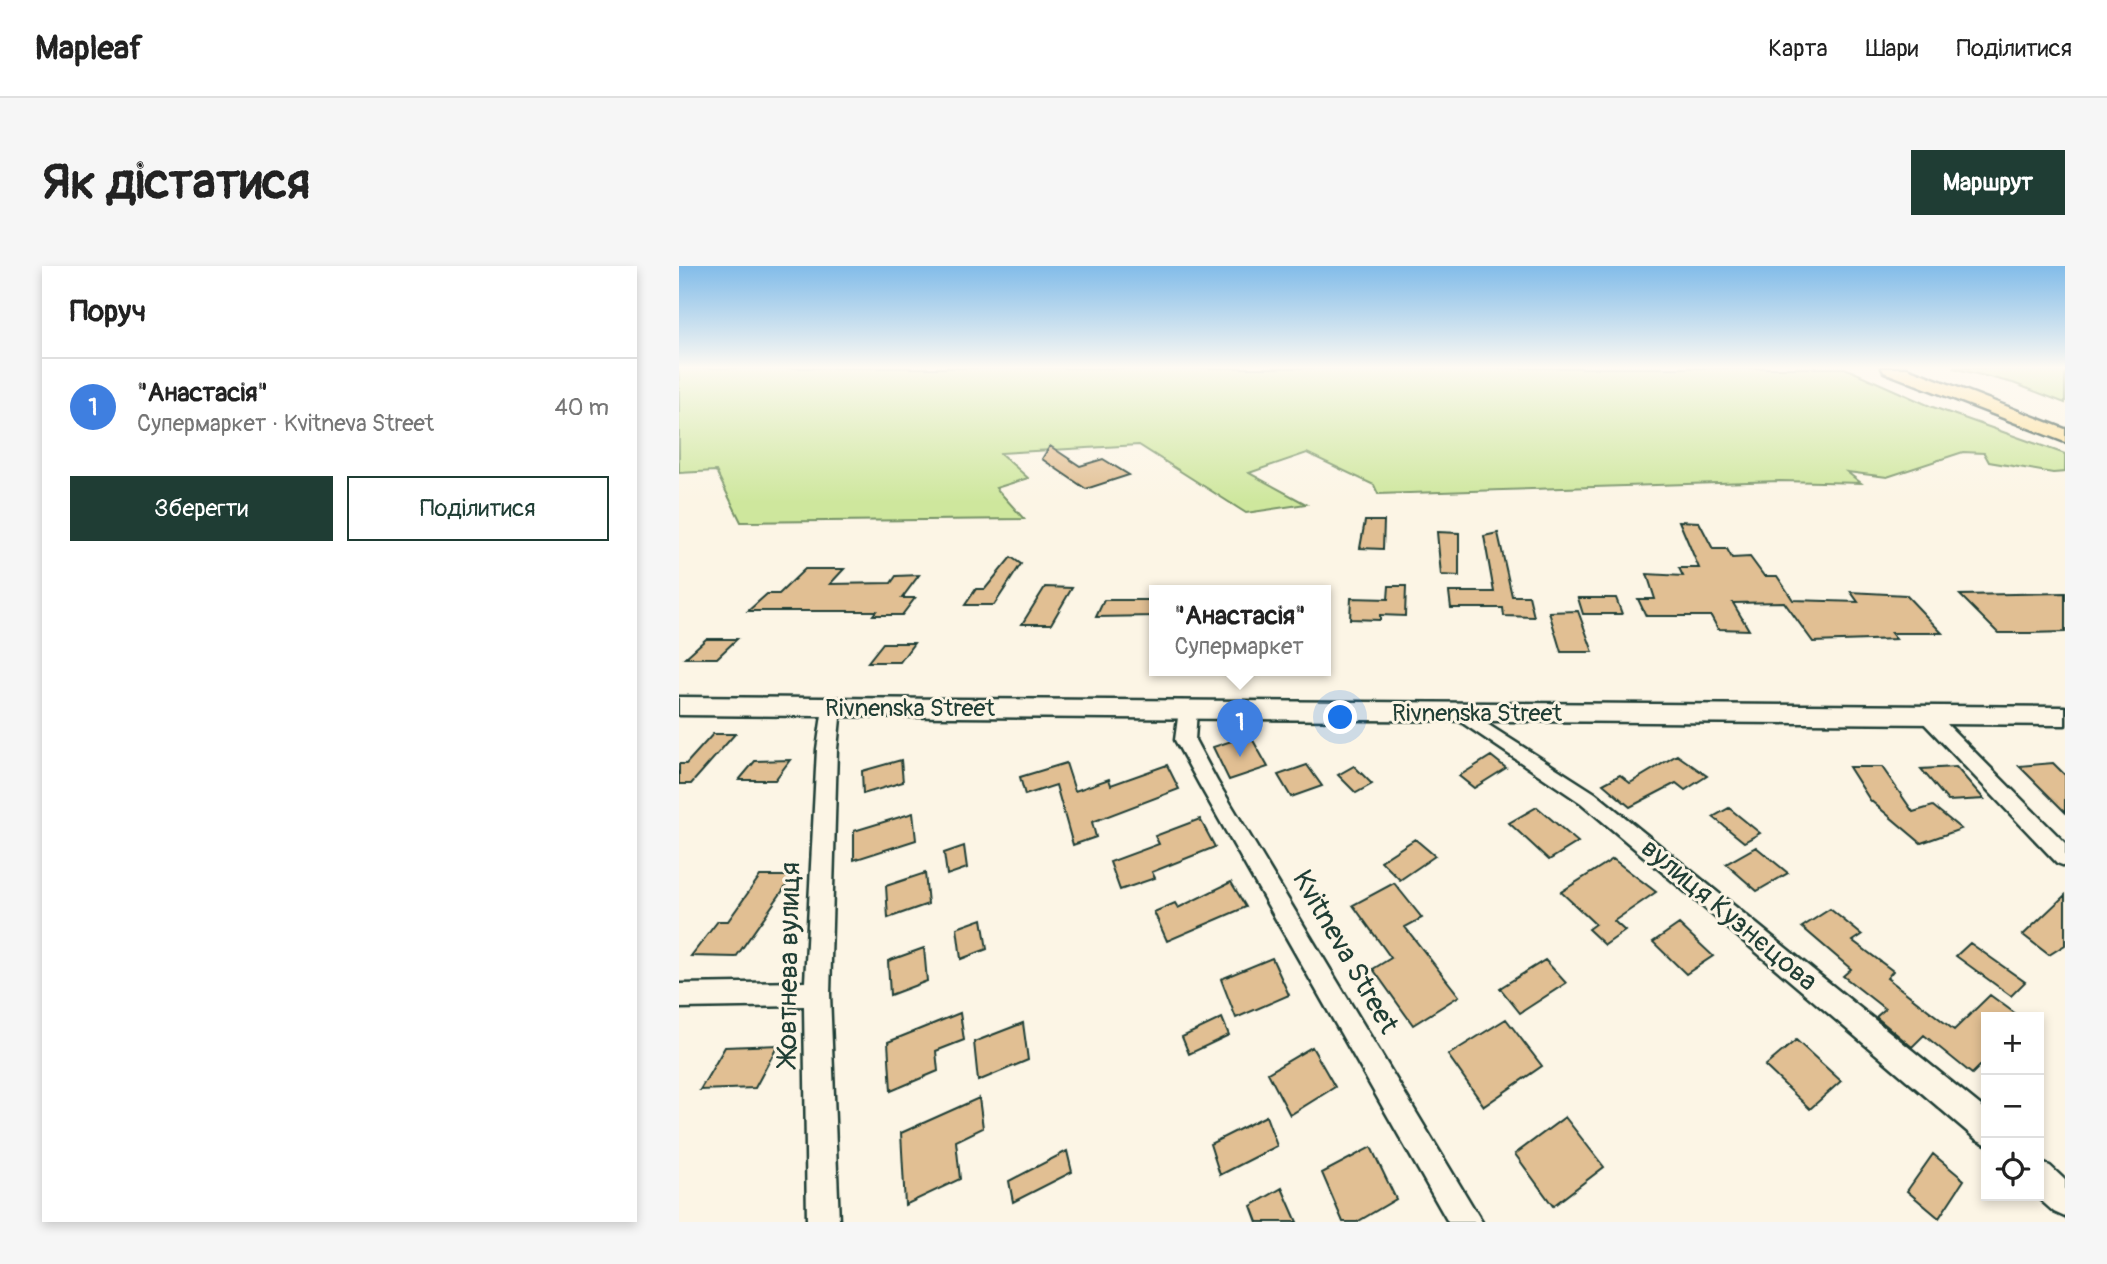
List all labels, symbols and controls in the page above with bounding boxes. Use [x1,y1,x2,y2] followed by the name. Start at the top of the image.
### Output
[35,28,143,69] text: Mapleaf
[1768,34,1828,63] text: Карта
[1866,34,1919,63] text: Шари
[1957,34,2072,63] text: Поділитися
[1911,150,2065,215] button: Маршрут
[42,152,310,213] text: Як дістатися
[70,293,146,330] text: Поруч
[137,377,268,409] text: "Анастасія"
[89,393,98,422] text: 1
[555,393,609,422] text: 40 m
[137,409,434,438] text: Супермаркет · Kvitneva Street
[70,476,333,541] button: Зберегти
[347,476,609,541] button: Поділитися
[1149,585,1331,676] popup
[1175,600,1305,632] text: "Анастасія"
[1175,632,1304,661] text: Супермаркет
[825,694,995,723] street label: Rivnenska Street
[1217,699,1263,757] pin: 1
[1392,699,1562,728] street label: Rivnenska Street
[1323,700,1357,734] your location
[1634,831,1824,999] street label: вулиця Кузнєцова
[770,862,808,1070] street label: Жовтнева вулиця
[1284,864,1406,1041] street label: Kvitneva Street
[1981,1012,2044,1201] map controls
[1981,1012,2044,1075] button: +
[1981,1075,2044,1138] button: −
[1981,1138,2044,1201] button: locate

